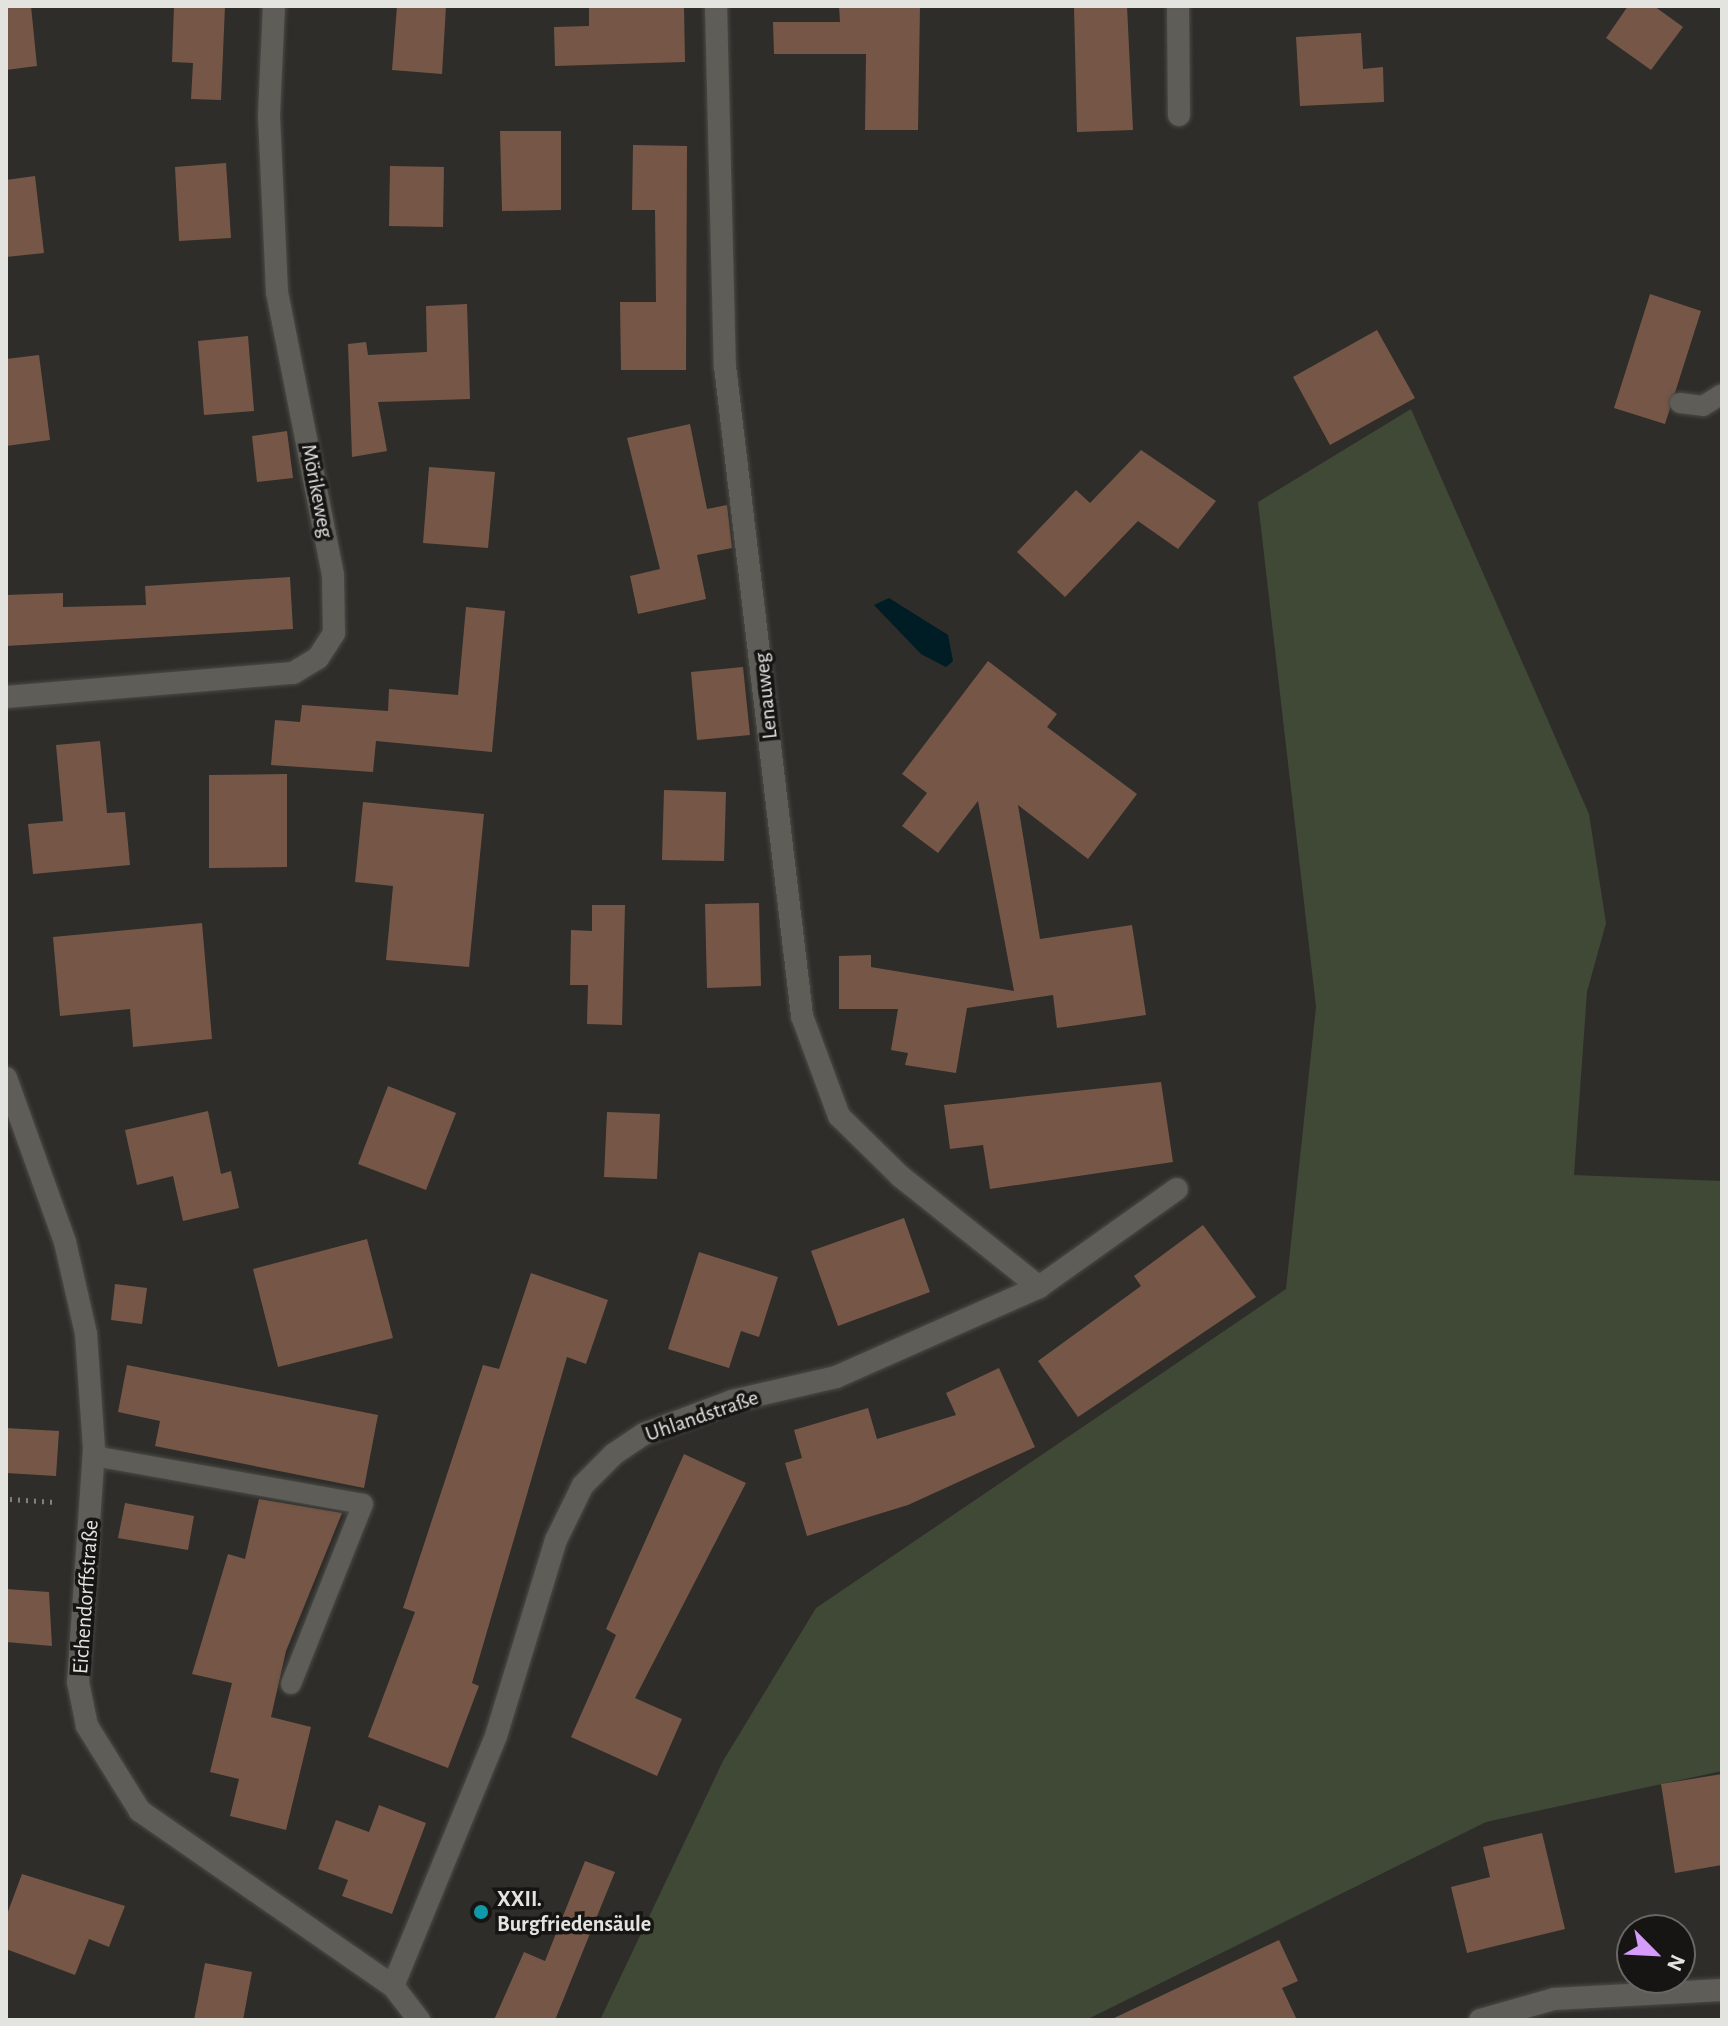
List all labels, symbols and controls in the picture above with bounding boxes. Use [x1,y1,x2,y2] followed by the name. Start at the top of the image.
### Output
[295,442,339,540] street label: Mörikeweg
[748,652,784,740] street label: Lenauweg
[642,1384,762,1448] street label: Uhlandstraße
[67,1519,105,1675] street label: Eichendorffstraße
[497,1886,651,1938] place label: XXII. Burgfriedensäule
[472,1903,490,1921] marker: XXII. Burgfriedensäule
[1616,1914,1696,1994] north arrow
[1663,1951,1689,1974] text: N

